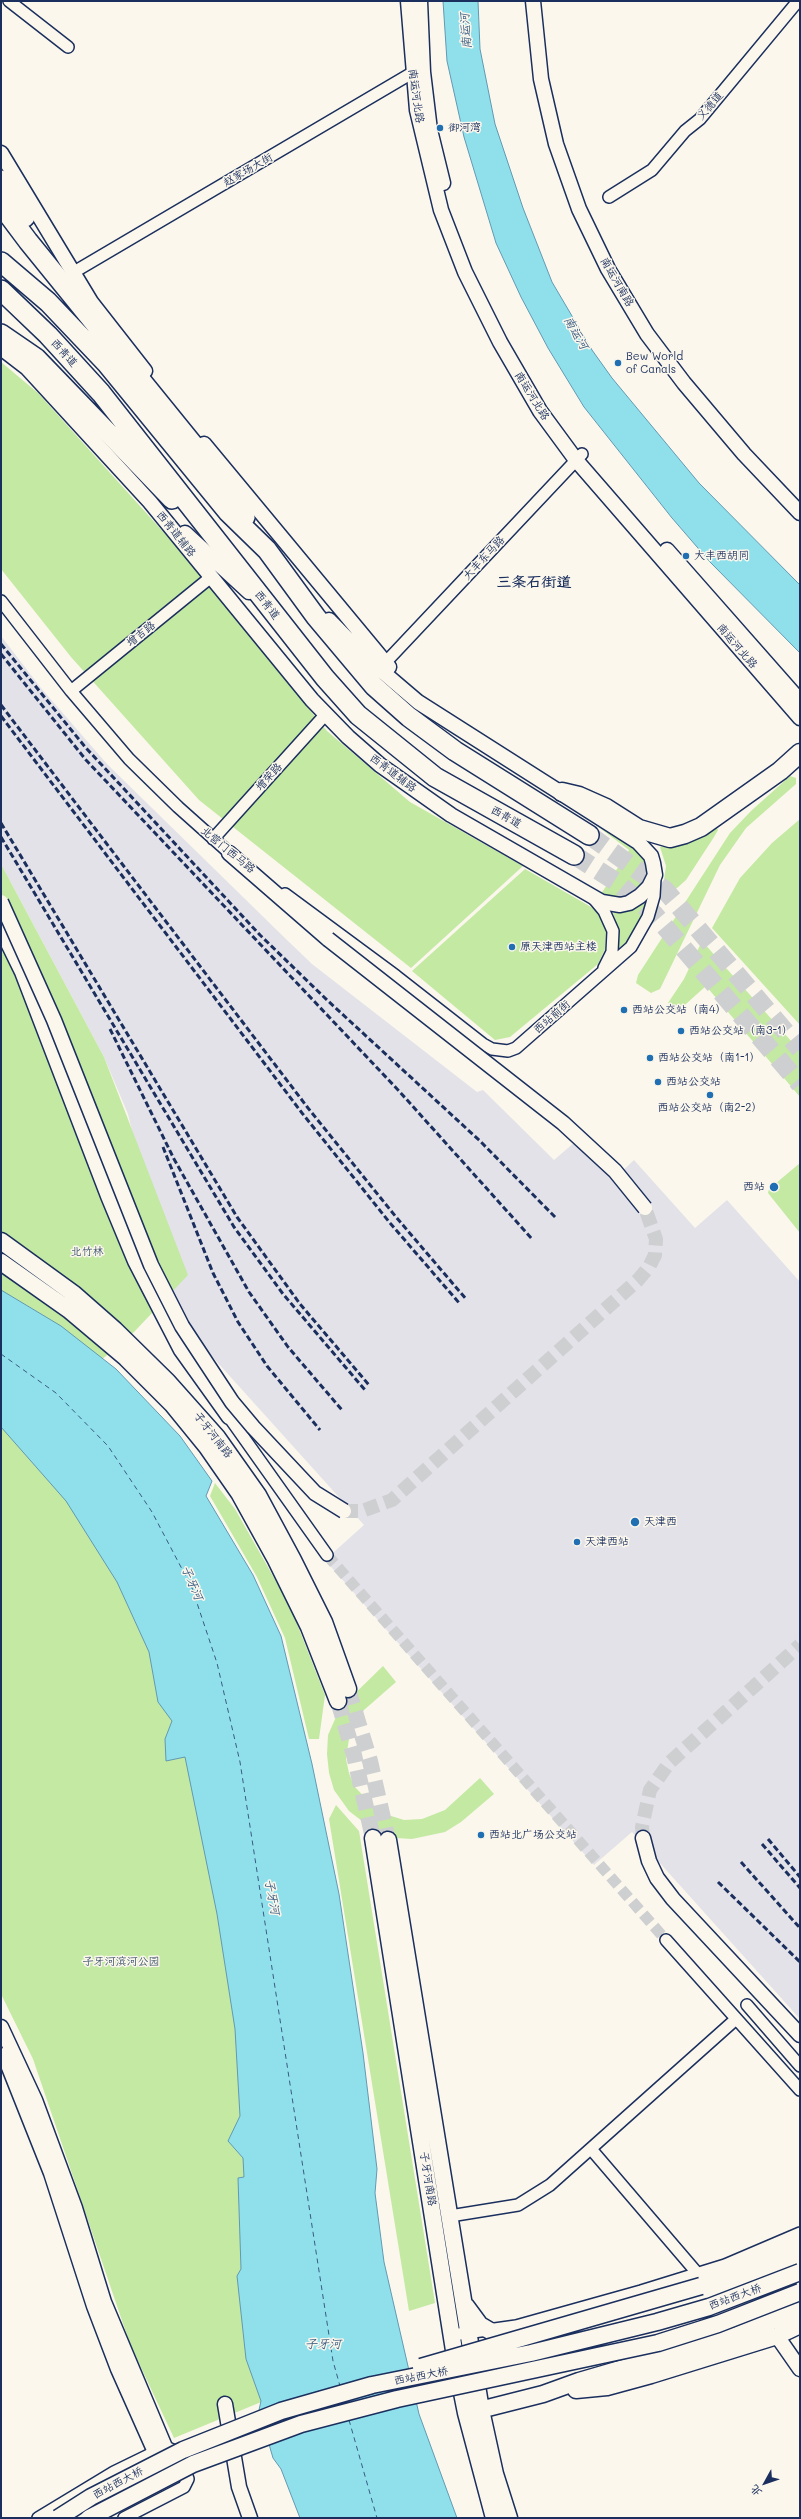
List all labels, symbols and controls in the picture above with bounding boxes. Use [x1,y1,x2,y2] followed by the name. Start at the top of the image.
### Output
[458,13,474,49] water label: 南运河
[406,68,426,124] street label: 南运河北路
[694,89,726,123] street label: 义德道
[448,121,481,135] place label: 御河湾
[435,123,445,133] marker: 御河湾
[221,151,275,189] street label: 赵家场大街
[598,255,636,309] street label: 南运河南路
[561,314,591,352] water label: 南运河
[48,336,80,370] street label: 西青道
[626,350,683,376] place label: Bew World of Canals
[613,358,623,368] marker: Bew World of Canals
[512,369,552,423] street label: 南运河北路
[154,508,198,560] street label: 西青道辅路
[460,533,508,583] street label: 大丰东马路
[694,549,749,563] place label: 大丰西胡同
[681,551,691,561] marker: 大丰西胡同
[497,573,571,591] district label: 三条石街道
[252,588,282,622] street label: 西青道
[124,618,158,650] street label: 增吉路
[714,621,760,671] street label: 南运河北路
[367,751,419,795] street label: 西青道辅路
[253,760,285,794] street label: 增荣路
[488,803,524,831] street label: 西青道
[198,824,258,876] street label: 北营门西马路
[520,940,597,954] place label: 原天津西站主楼
[507,942,517,952] marker: 原天津西站主楼
[531,998,573,1036] street label: 西站前街
[632,1003,726,1017] place label: 西站公交站（南4）
[619,1005,629,1015] marker: 西站公交站（南4）
[689,1024,793,1038] place label: 西站公交站（南3-1）
[676,1026,686,1036] marker: 西站公交站（南3-1）
[658,1051,760,1065] place label: 西站公交站（南1-1）
[645,1053,655,1063] marker: 西站公交站（南1-1）
[666,1075,721,1089] place label: 西站公交站
[653,1077,663,1087] marker: 西站公交站
[705,1090,715,1100] marker: 西站公交站（南2-2）
[658,1101,762,1115] place label: 西站公交站（南2-2）
[743,1180,765,1194] place label: 西站
[768,1181,780,1193] marker: 西站
[71,1245,103,1259] park label: 北竹林
[191,1409,235,1461] street label: 子牙河南路
[644,1515,677,1529] place label: 天津西
[629,1516,641,1528] marker: 天津西
[585,1535,629,1549] place label: 天津西站
[572,1537,582,1547] marker: 天津西站
[178,1564,206,1602] water label: 子牙河
[489,1828,577,1842] place label: 西站北广场公交站
[476,1830,486,1840] marker: 西站北广场公交站
[261,1878,283,1916] water label: 子牙河
[83,1955,159,1969] park label: 子牙河滨河公园
[417,2151,439,2207] street label: 子牙河南路
[707,2281,763,2313] street label: 西站西大桥
[305,2337,341,2351] water label: 子牙河
[393,2364,449,2388] street label: 西站西大桥
[745,2463,785,2503] north arrow
[91,2464,145,2502] street label: 西站西大桥
[746,2482,765,2500] text: 北

